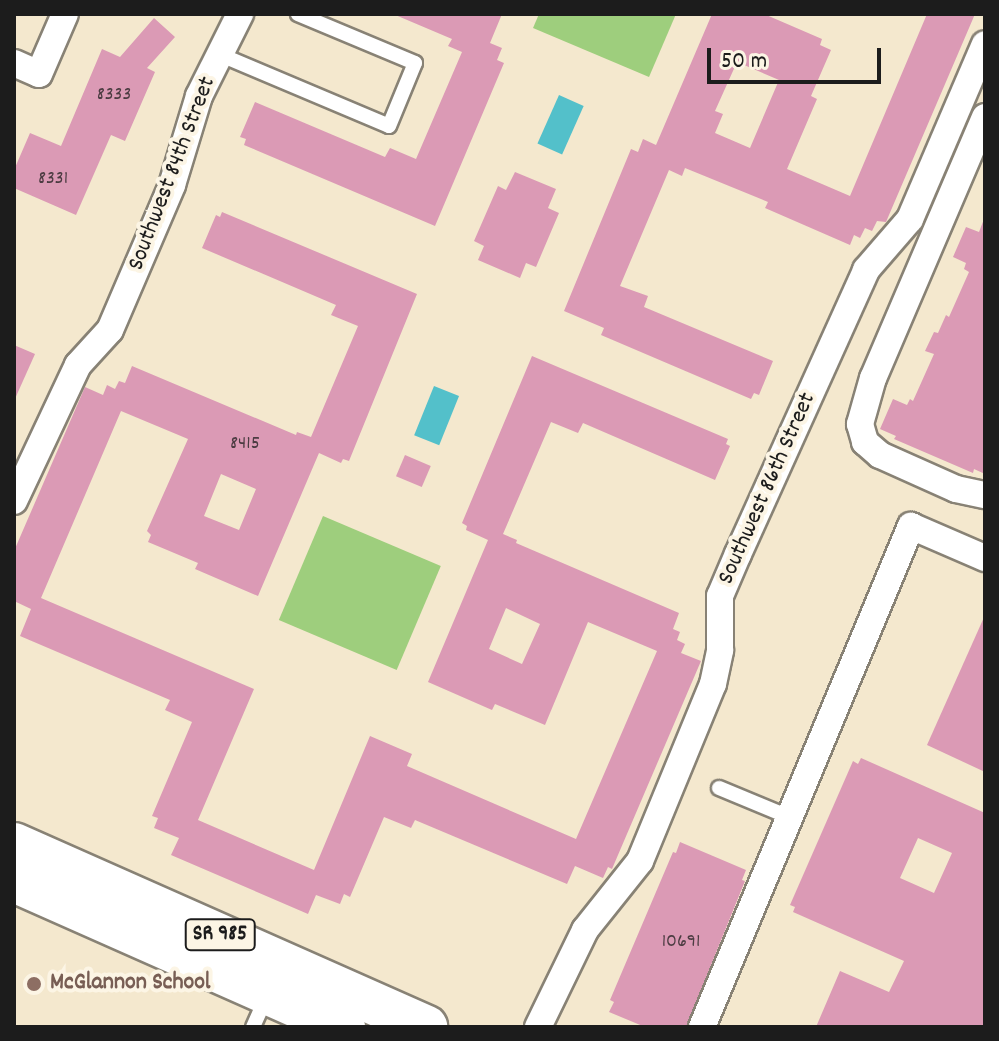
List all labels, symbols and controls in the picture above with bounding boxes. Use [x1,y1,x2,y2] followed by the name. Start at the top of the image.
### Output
[711,32,885,82] scale bar
[721,45,767,79] text: 50 m
[123,73,223,275] street label: Southwest 84th Street
[97,83,131,107] house number: 8333
[38,167,68,191] house number: 8331
[713,389,823,589] street label: Southwest 86th Street
[230,432,260,456] house number: 8415
[184,917,256,953] road number: SR 985
[662,930,700,954] house number: 10691
[50,970,211,998] place label: McGlannon School
[25,975,43,993] marker: McGlannon School

